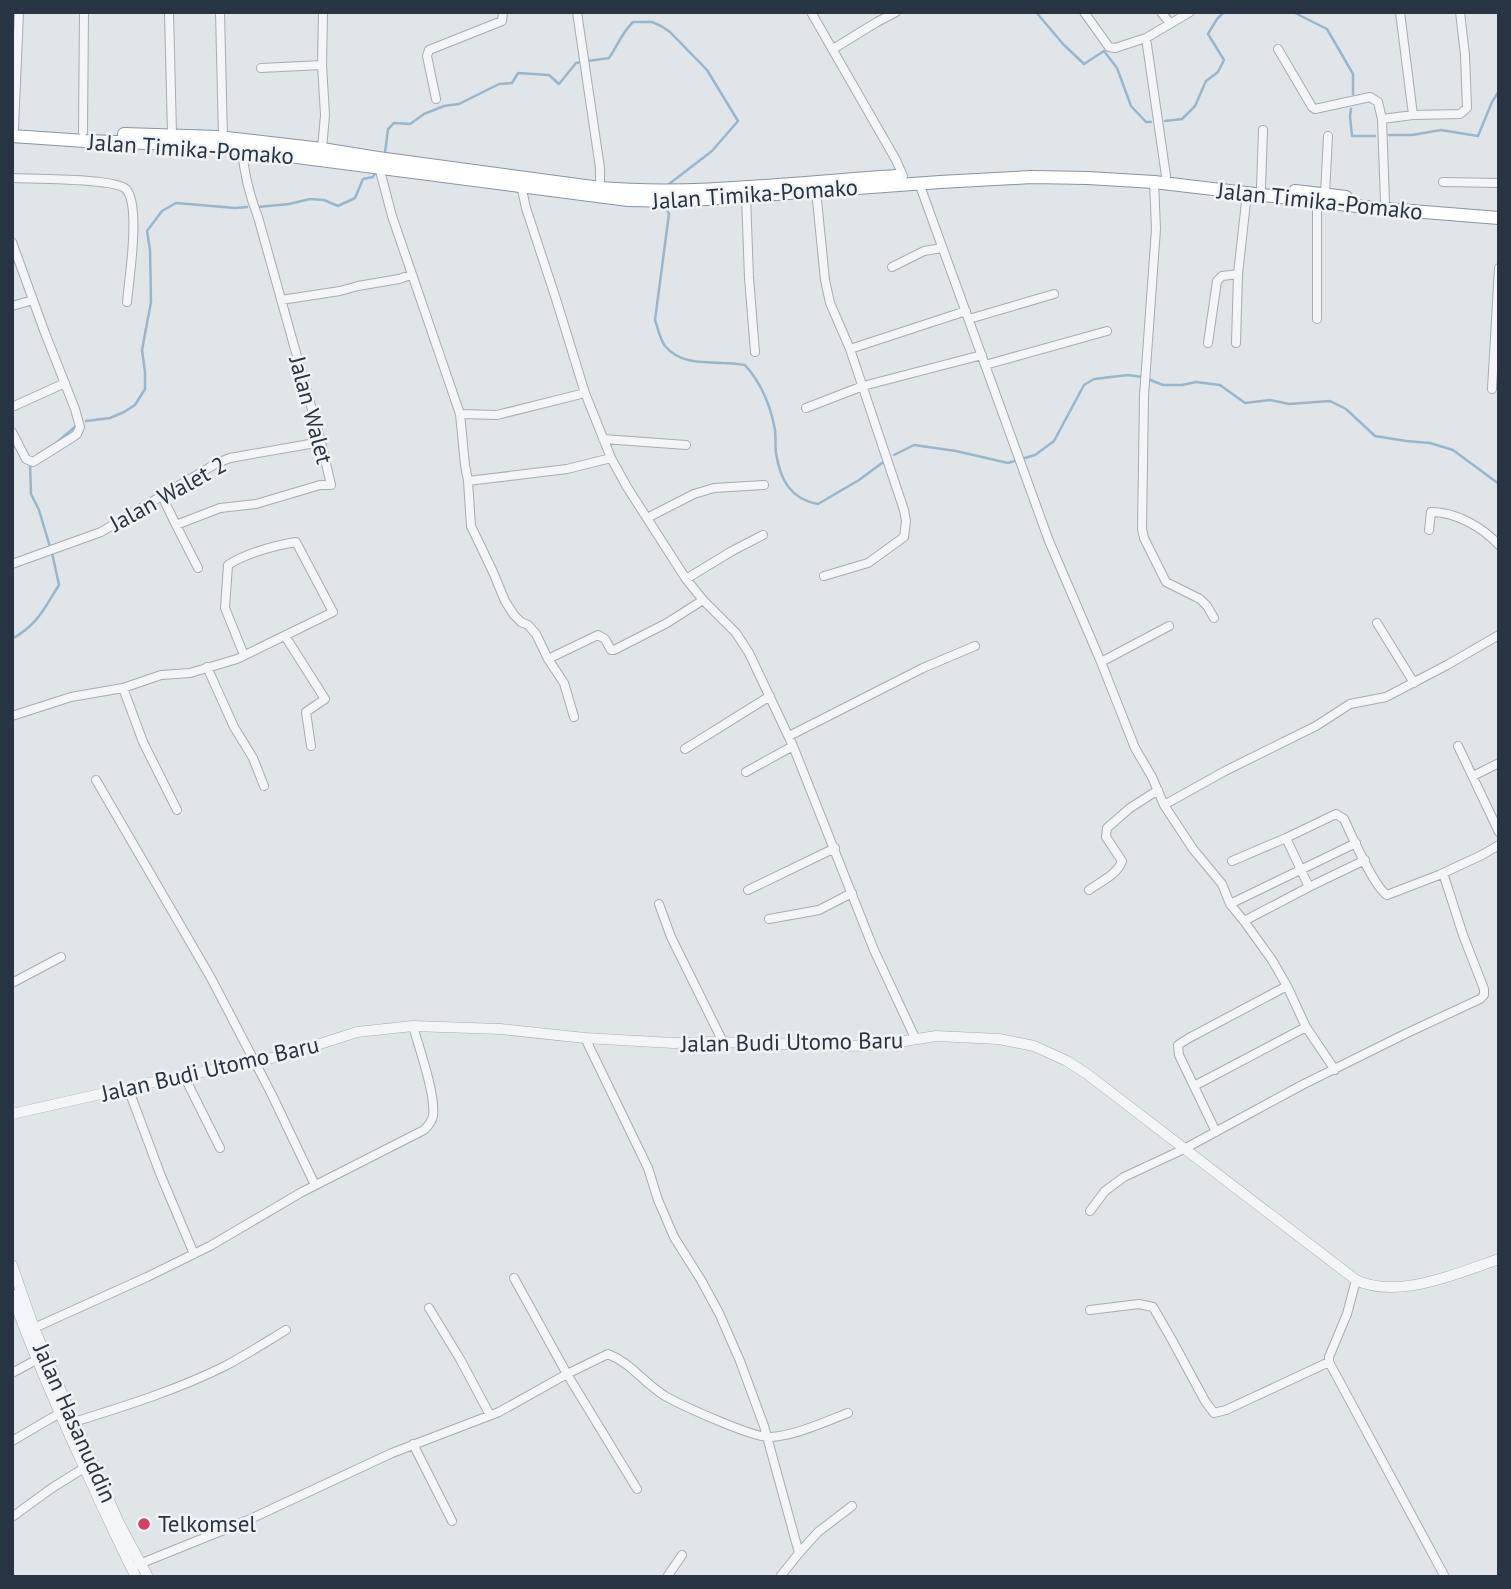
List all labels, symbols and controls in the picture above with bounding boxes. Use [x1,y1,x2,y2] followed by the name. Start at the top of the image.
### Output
[86,127,295,170] street label: Jalan Timika-Pomako
[650,172,859,215] street label: Jalan Timika-Pomako
[1215,175,1424,226] street label: Jalan Timika-Pomako
[283,352,340,467] street label: Jalan Walet
[103,450,231,538] street label: Jalan Walet 2
[679,1025,903,1058] street label: Jalan Budi Utomo Baru
[97,1029,322,1108] street label: Jalan Budi Utomo Baru
[27,1338,124,1507] street label: Jalan Hasanuddin
[158,1509,256,1538] place label: Telkomsel
[136,1516,152,1532] marker: Telkomsel

